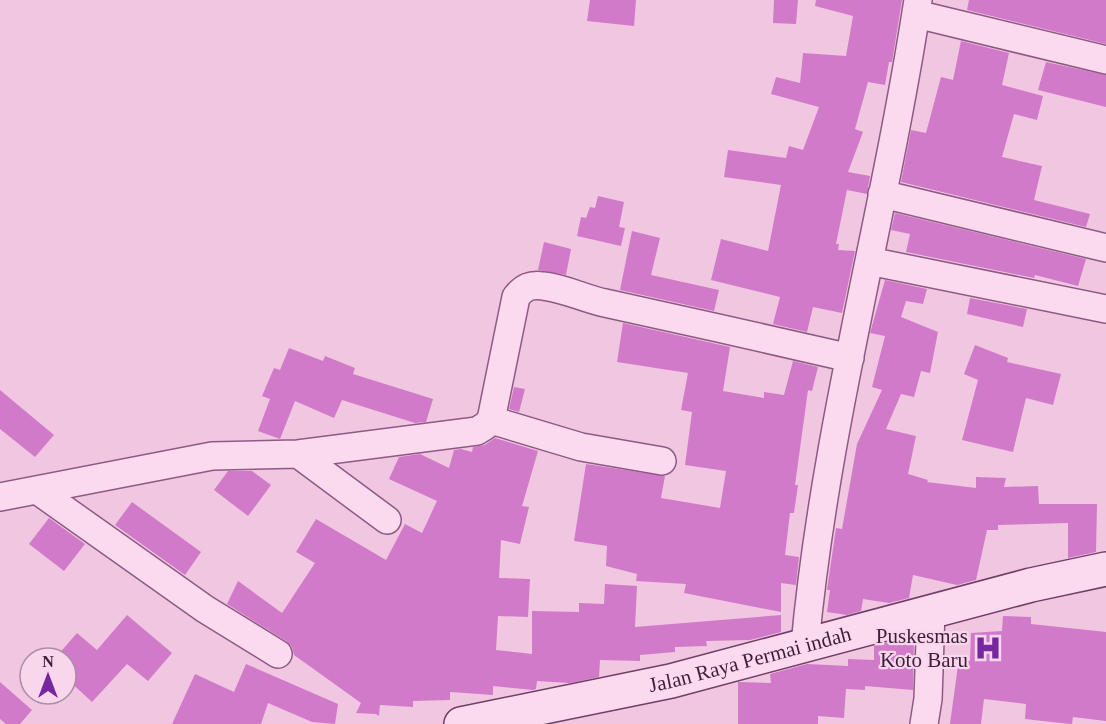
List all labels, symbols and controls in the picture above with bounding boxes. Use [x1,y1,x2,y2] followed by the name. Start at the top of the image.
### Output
[647,621,854,697] street label: Jalan Raya Permai indah
[876,624,968,672] place label: Puskesmas Koto Baru
[973,633,1003,663] hospital icon: Puskesmas Koto Baru
[18,646,78,706] north arrow
[42,653,54,670] text: N

